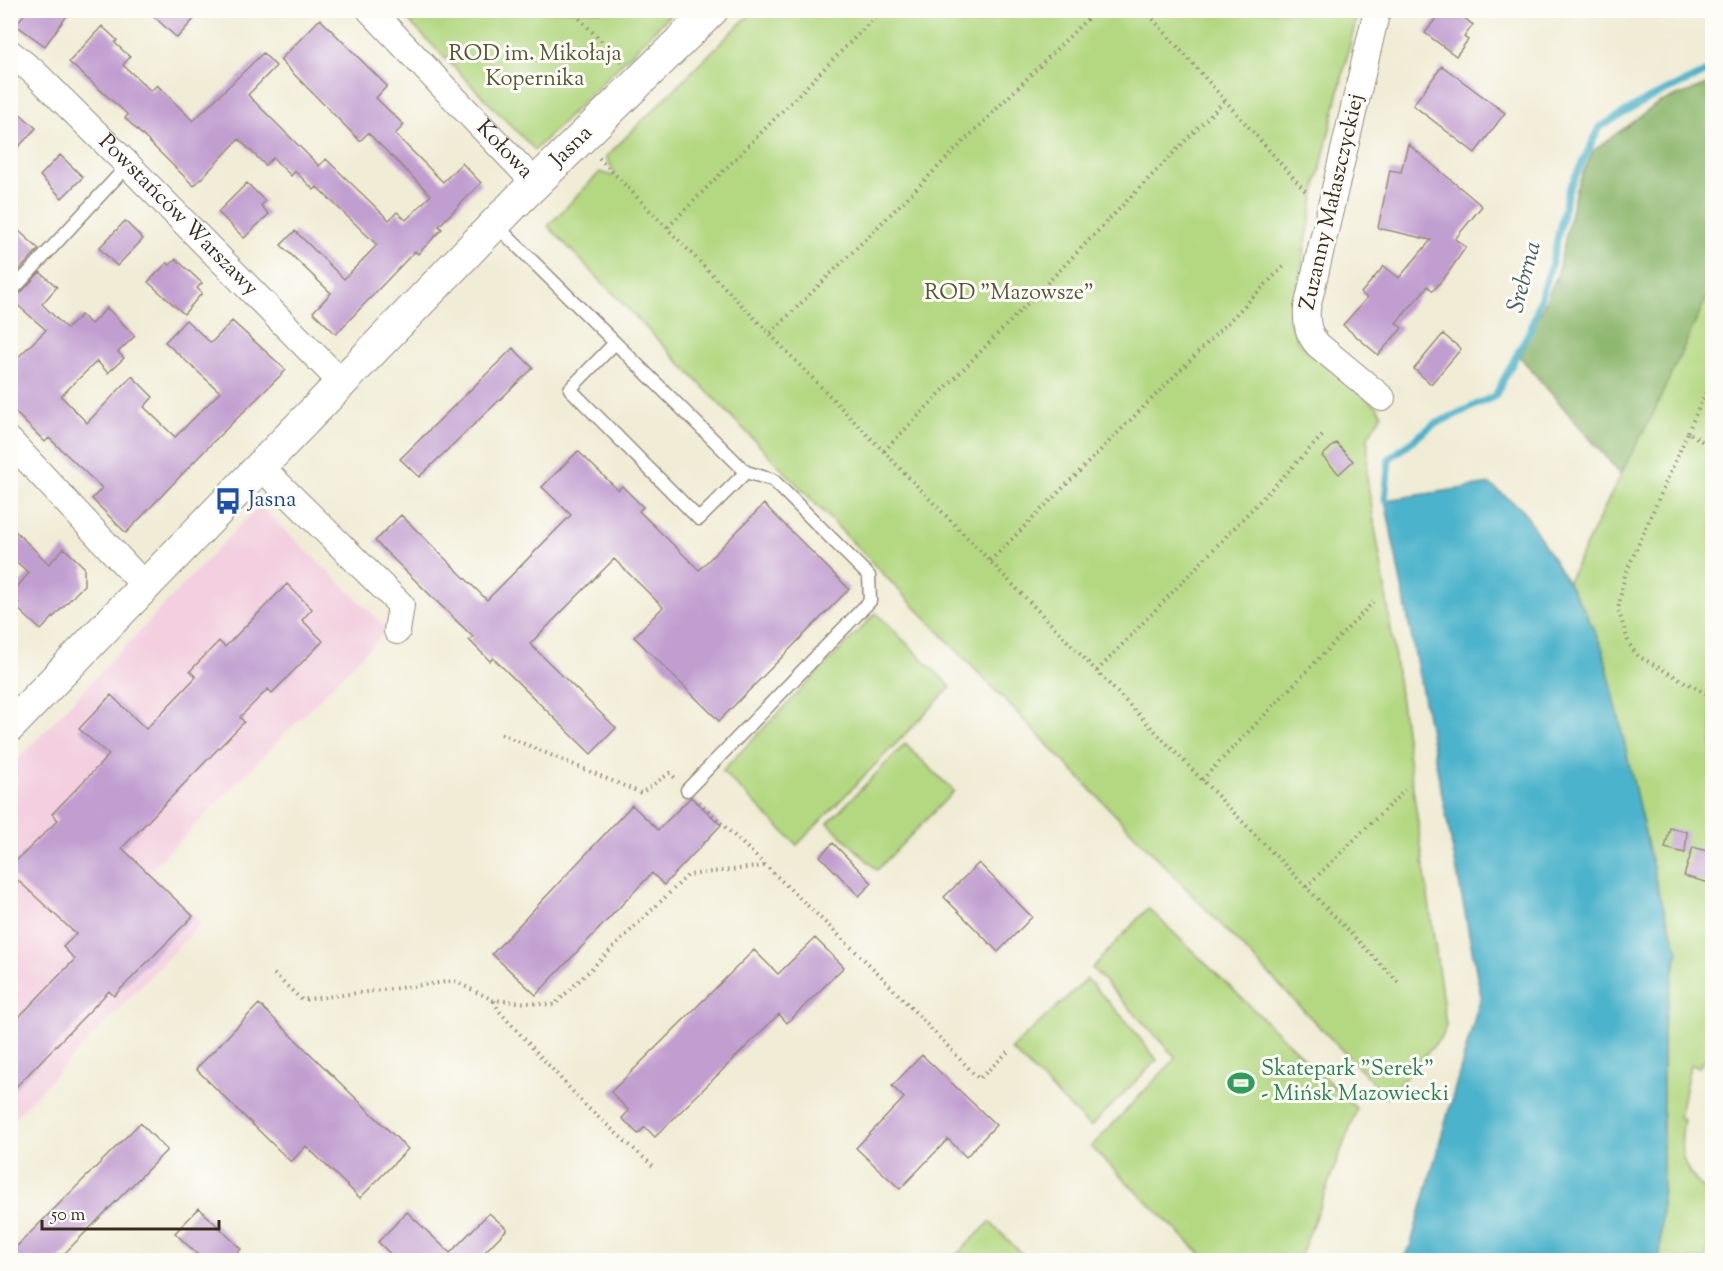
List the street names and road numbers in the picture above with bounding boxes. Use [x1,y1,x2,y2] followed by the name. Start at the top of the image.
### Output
[1293,91,1373,313] street label: Zuzanny Małaszczyckiej
[468,114,540,187] street label: Kołowa
[543,119,601,176] street label: Jasna
[90,128,265,304] street label: Powstańców Warszawy

